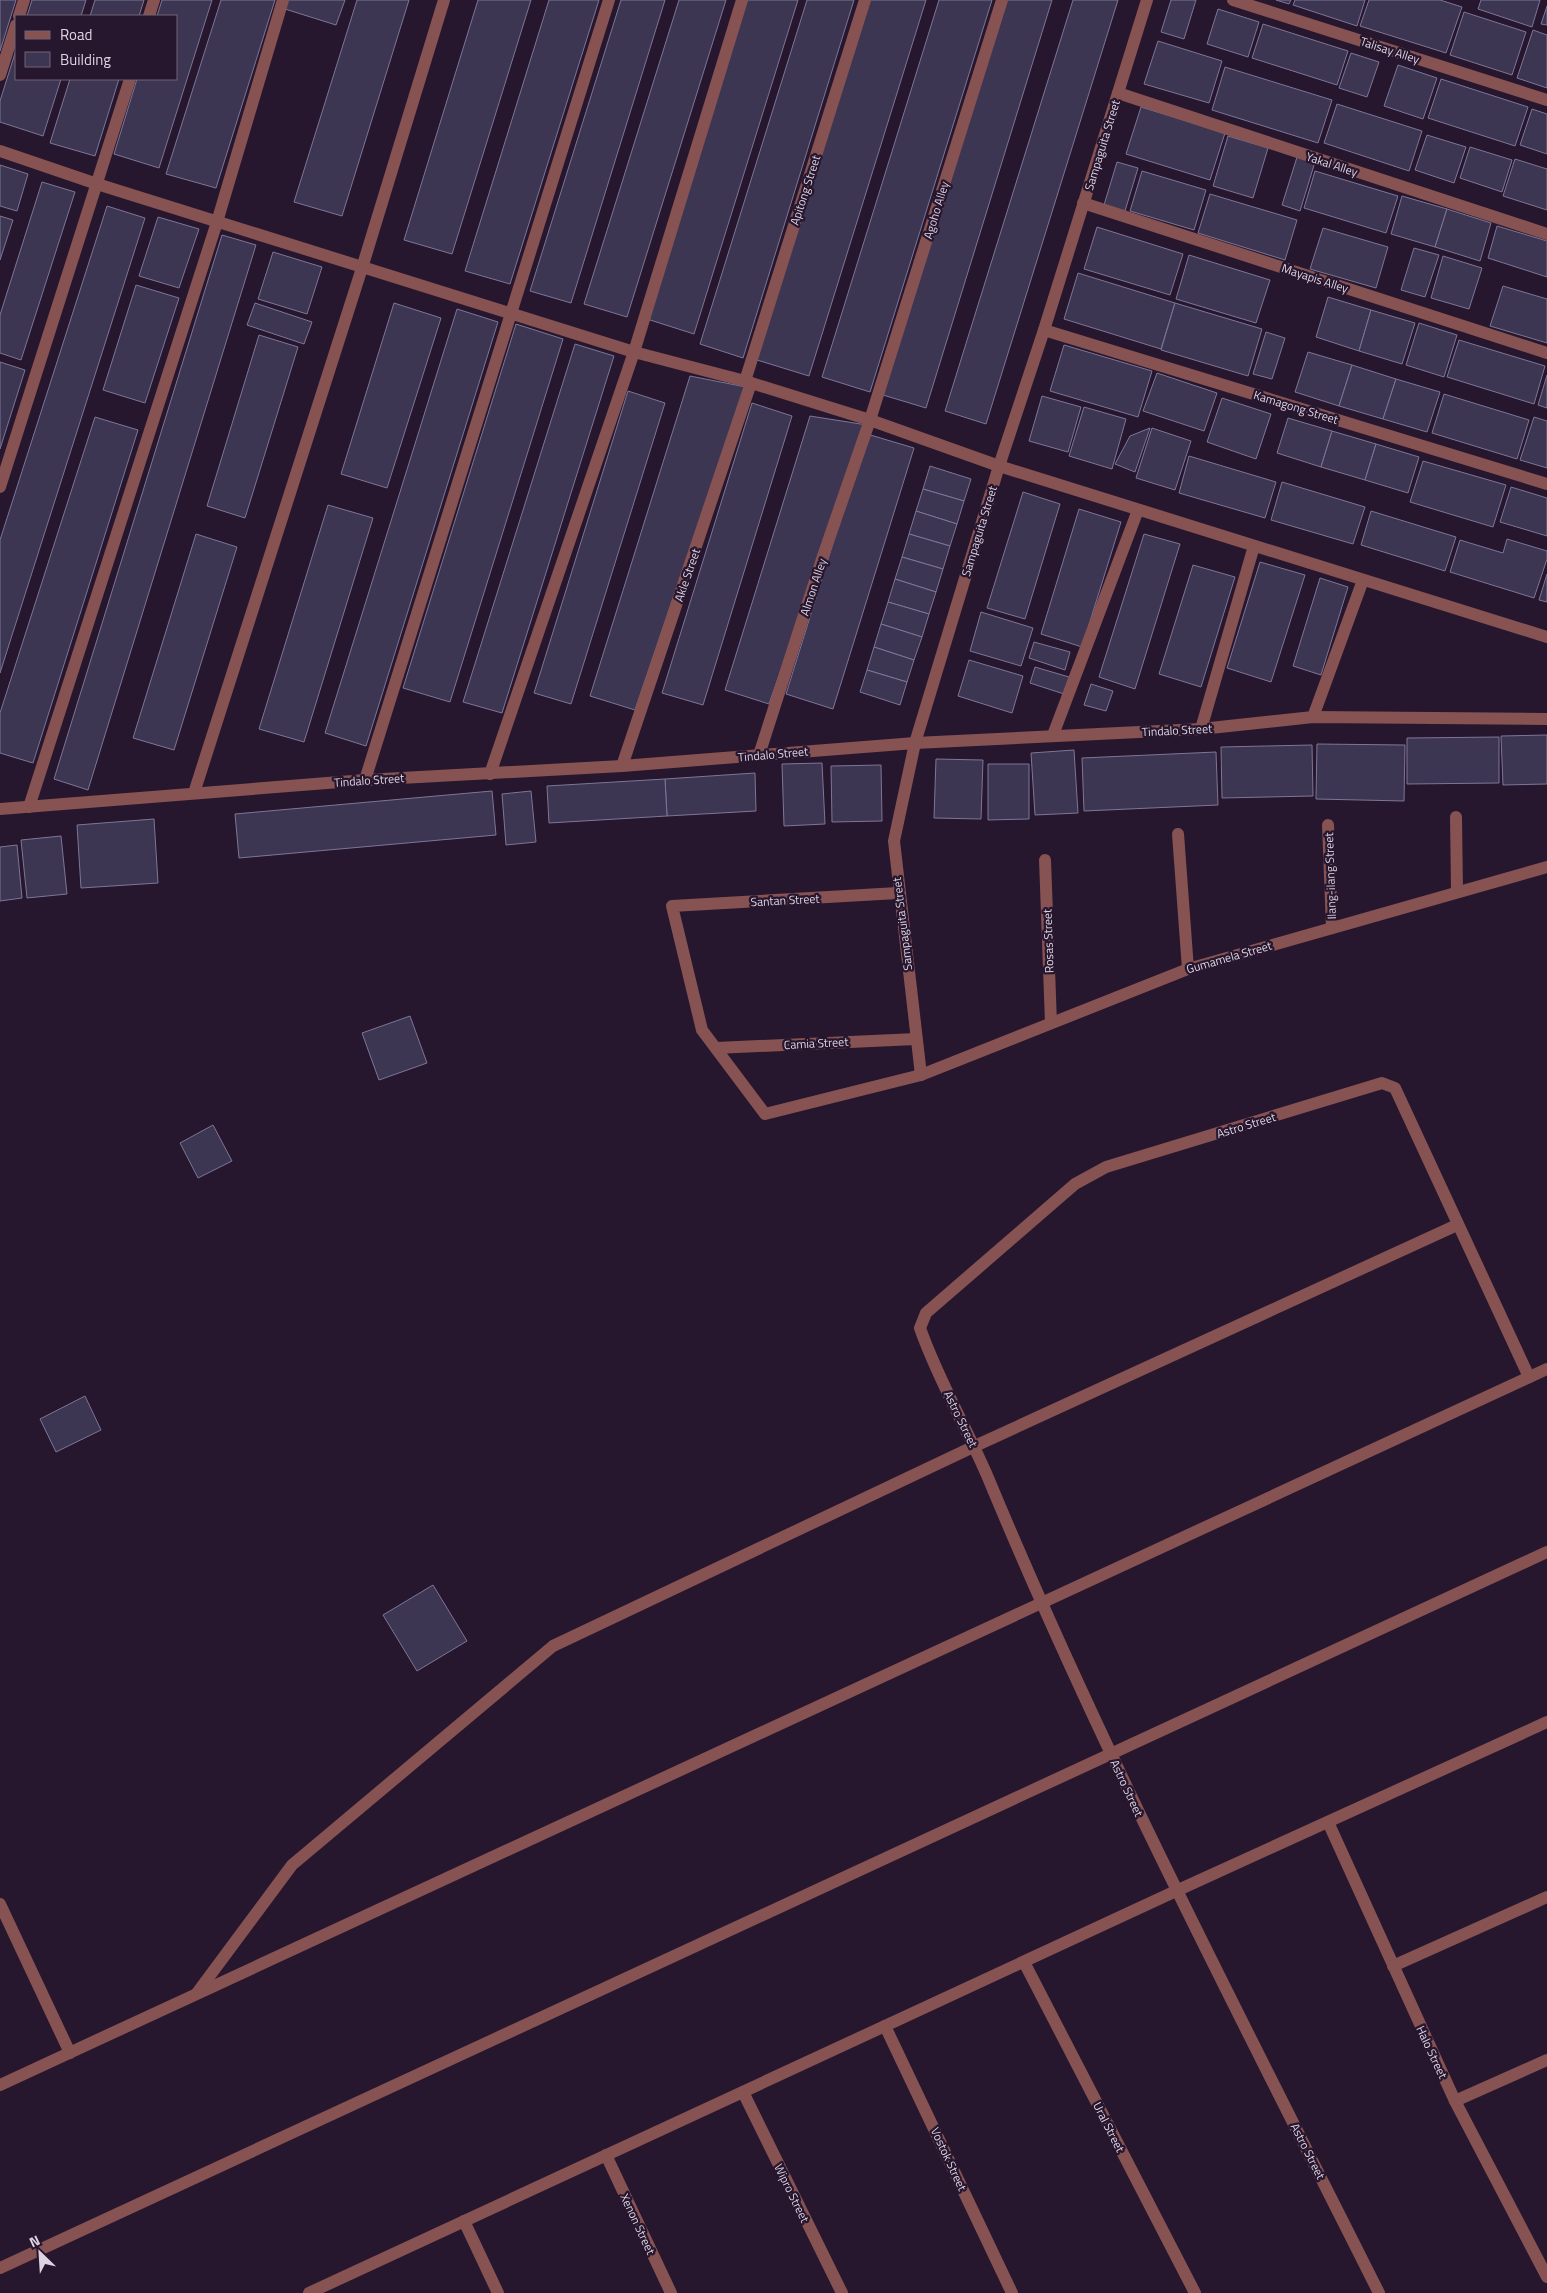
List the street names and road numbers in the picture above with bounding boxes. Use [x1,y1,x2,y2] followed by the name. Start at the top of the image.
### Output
[1358,32,1422,69] street label: Talisay Alley
[1079,97,1125,193] street label: Sampaguita Street
[1304,147,1360,181] street label: Yakal Alley
[785,152,826,228] street label: Apitong Street
[918,179,954,241] street label: Agoho Alley
[1279,258,1351,298] street label: Mayapis Alley
[1251,385,1341,429] street label: Kamagong Street
[956,483,1002,579] street label: Sampaguita Street
[669,545,705,604] street label: Akle Street
[795,555,831,618] street label: Almon Alley
[1141,719,1213,741] street label: Tindalo Street
[737,741,810,767] street label: Tindalo Street
[333,768,406,792] street label: Tindalo Street
[1319,831,1341,920] street label: Ilang-ilang Street
[887,875,917,972] street label: Sampaguita Street
[750,889,821,911] street label: Santan Street
[1037,908,1059,973] street label: Rosas Street
[1184,935,1275,978] street label: Gumamela Street
[783,1032,850,1054] street label: Camia Street
[1214,1107,1279,1143] street label: Astro Street
[939,1387,983,1451] street label: Astro Street
[1106,1756,1149,1820] street label: Astro Street
[1411,2022,1453,2082] street label: Halo Street
[1088,2099,1130,2156] street label: Ural Street
[1286,2120,1331,2183] street label: Astro Street
[926,2124,972,2195] street label: Vostok Street
[770,2160,815,2226] street label: Wipro Street
[616,2190,661,2258] street label: Xenon Street

